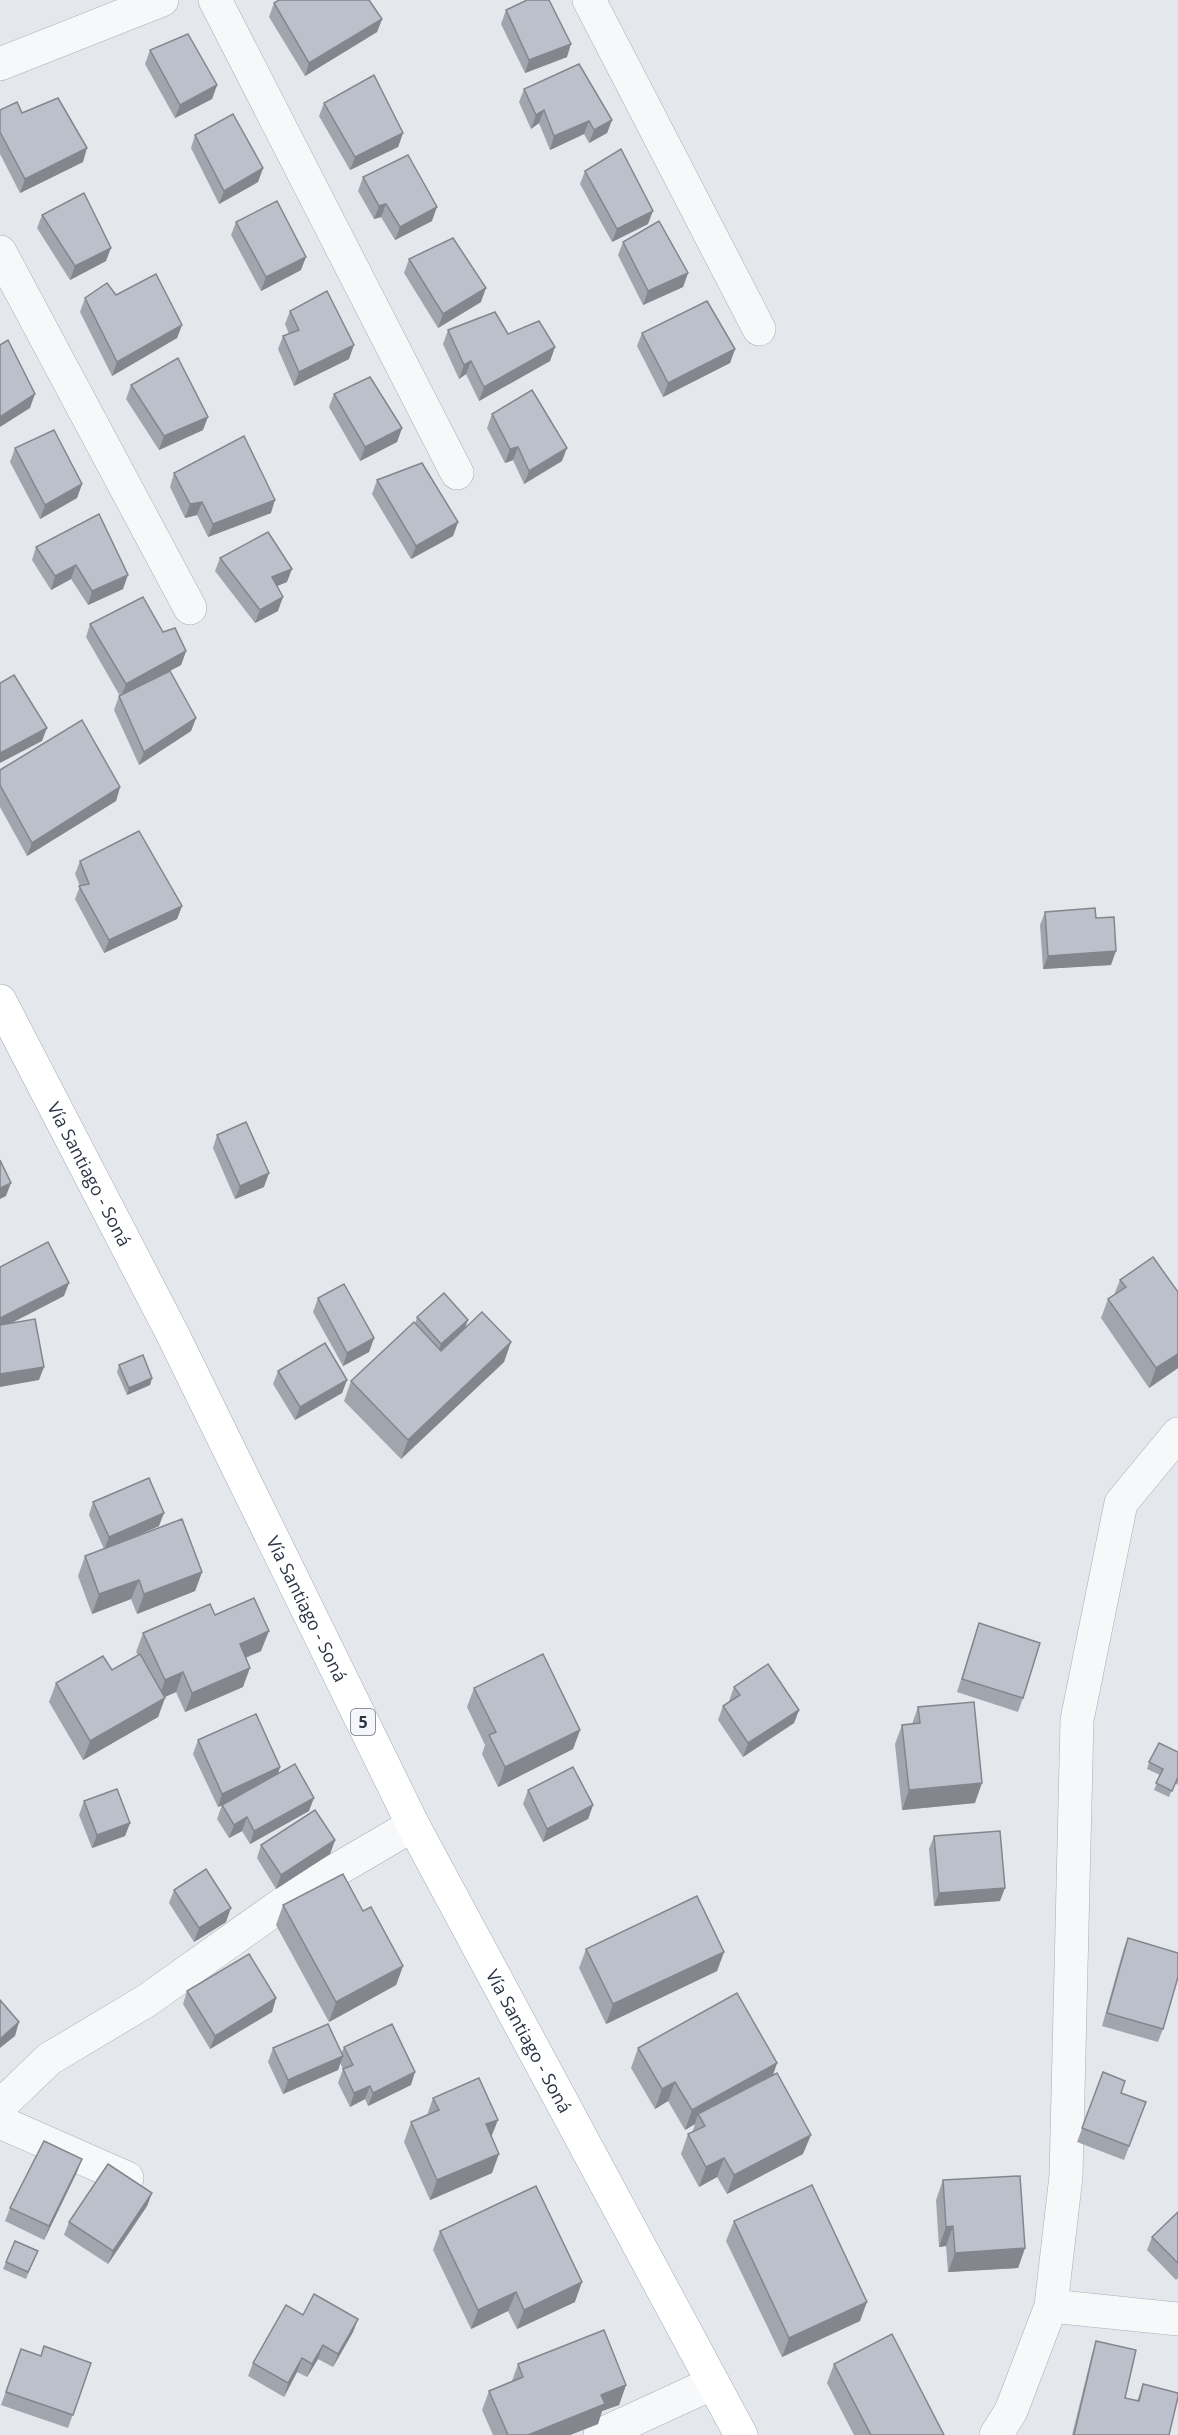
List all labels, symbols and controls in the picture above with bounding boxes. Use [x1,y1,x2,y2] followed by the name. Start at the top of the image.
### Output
[42,1098,137,1250] street label: Vía Santiago - Soná
[261,1532,353,1686] street label: Vía Santiago - Soná
[351,1709,375,1735] road number: 5
[481,1965,577,2117] street label: Vía Santiago - Soná

